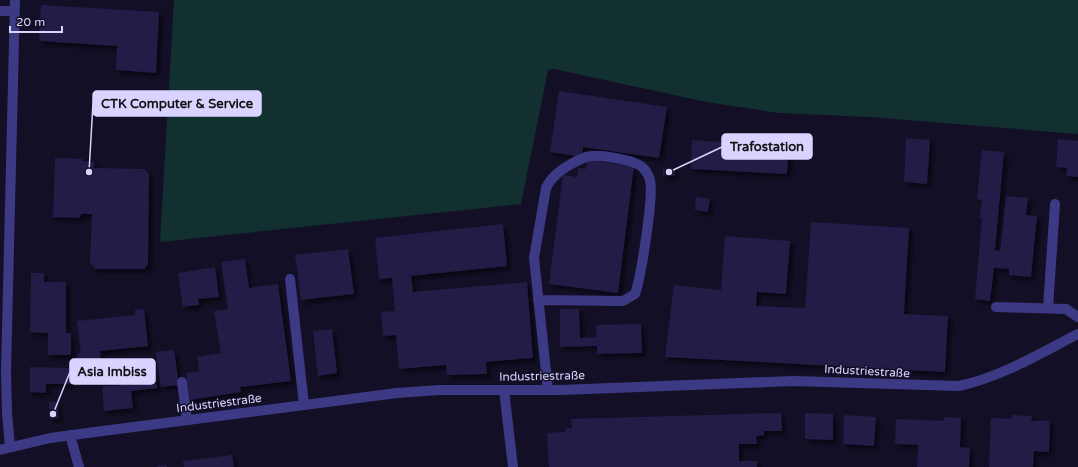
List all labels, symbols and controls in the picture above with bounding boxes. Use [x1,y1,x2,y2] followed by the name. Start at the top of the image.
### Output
[10,8,62,34] scale bar
[16,15,45,29] text: 20 m
[93,91,261,116] callout: CTK Computer & Service
[101,96,254,112] text: CTK Computer & Service
[722,134,812,159] callout: Trafostation
[729,139,804,155] text: Trafostation
[70,359,155,384] callout: Asia Imbiss
[824,362,910,380] street label: Industriestraße
[77,364,147,380] text: Asia Imbiss
[499,368,585,384] street label: Industriestraße
[176,391,263,415] street label: Industriestraße

